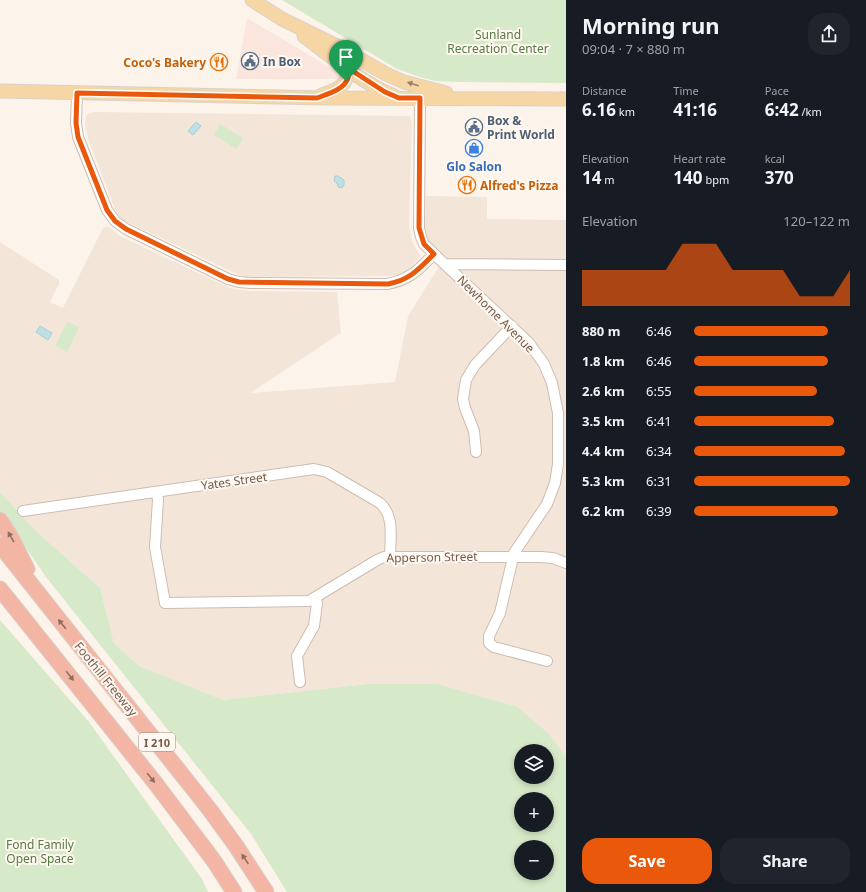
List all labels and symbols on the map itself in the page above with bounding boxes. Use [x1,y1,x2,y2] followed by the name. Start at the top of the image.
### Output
[447,26,549,57] park label: Sunland Recreation Center
[329,40,363,81] pin
[240,51,260,71] public building icon: In Box
[209,52,229,72] restaurant icon: Coco's Bakery
[263,53,301,70] place label: In Box
[123,54,206,71] place label: Coco's Bakery
[407,81,419,87] one-way arrow
[487,112,555,143] place label: Box & Print World
[464,117,484,137] public building icon: Box & Print World
[464,138,484,158] shop icon: Glo Salon
[446,158,502,175] place label: Glo Salon
[457,175,477,195] restaurant icon: Alfred's Pizza
[480,177,558,194] place label: Alfred's Pizza
[454,272,539,357] street label: Newhome Avenue
[200,468,269,494] street label: Yates Street
[8,531,14,543] one-way arrow
[386,548,478,566] street label: Apperson Street
[58,618,67,629] one-way arrow
[71,638,142,721] street label: Foothill Freeway
[65,671,74,682] one-way arrow
[139,733,175,751] road number: I 210
[146,772,155,783] one-way arrow
[6,836,75,867] park label: Fond Family Open Space
[241,854,249,864] one-way arrow

